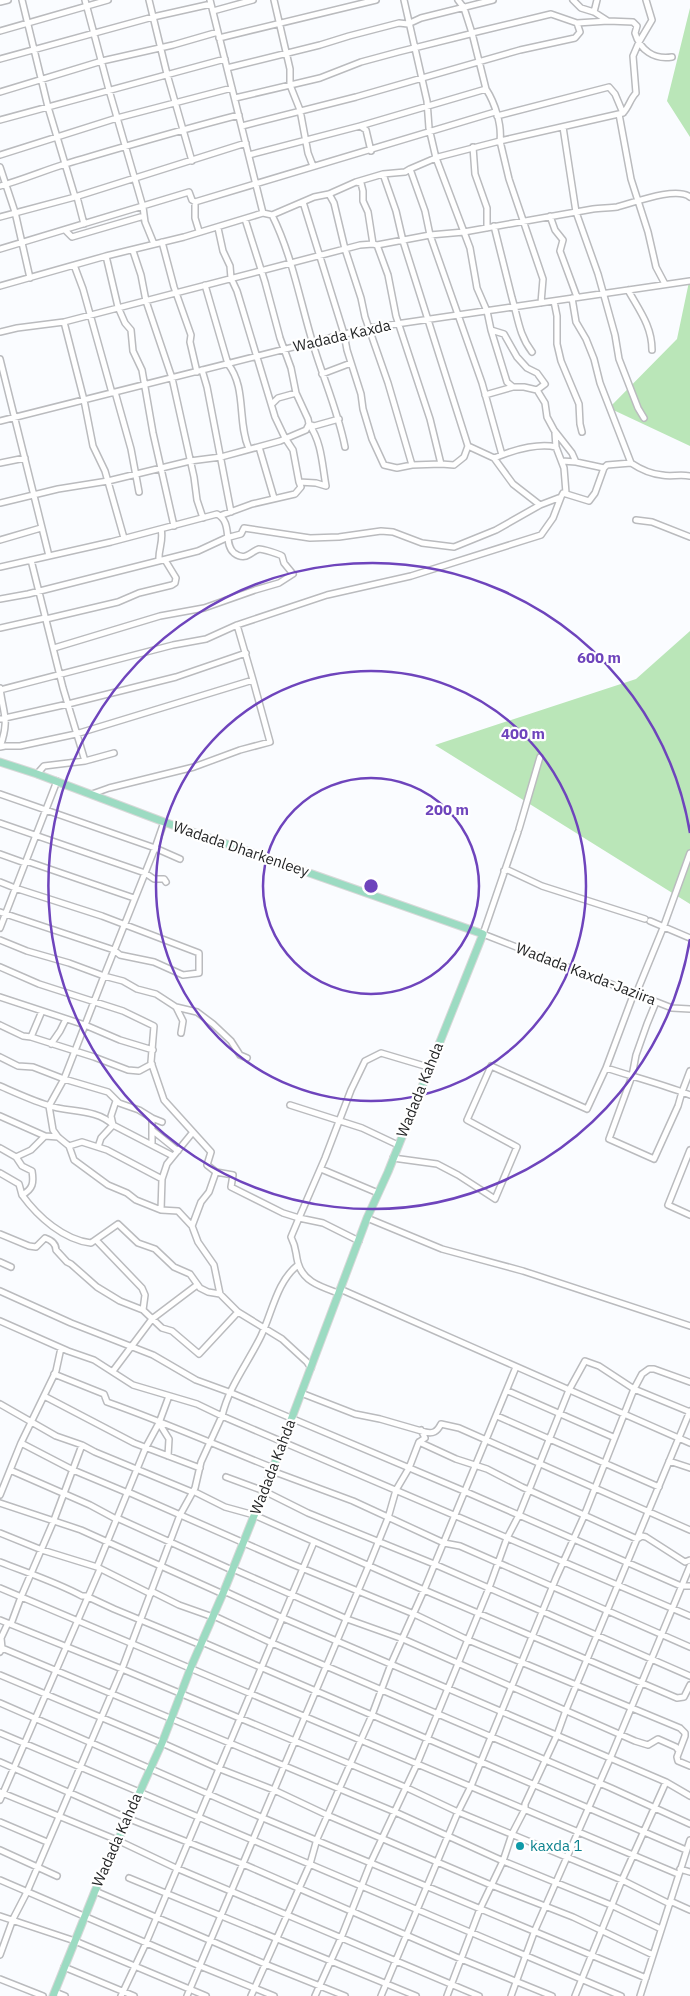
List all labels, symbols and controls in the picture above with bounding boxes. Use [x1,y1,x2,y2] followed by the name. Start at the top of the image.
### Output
[291,315,393,356] street label: Wadada Kaxda
[577,648,621,667] text: 600 m
[501,724,545,743] text: 400 m
[425,800,469,819] text: 200 m
[171,816,312,881] street label: Wadada Dharkenleey
[362,877,380,895] centre of rings
[513,938,659,1009] street label: Wadada Kaxda-Jaziira
[392,1040,447,1140] street label: Wadada Kahda
[246,1416,299,1517] street label: Wadada Kahda
[87,1790,146,1890] street label: Wadada Kahda
[530,1836,583,1855] place label: kaxda 1
[514,1840,526,1852] marker: kaxda 1

